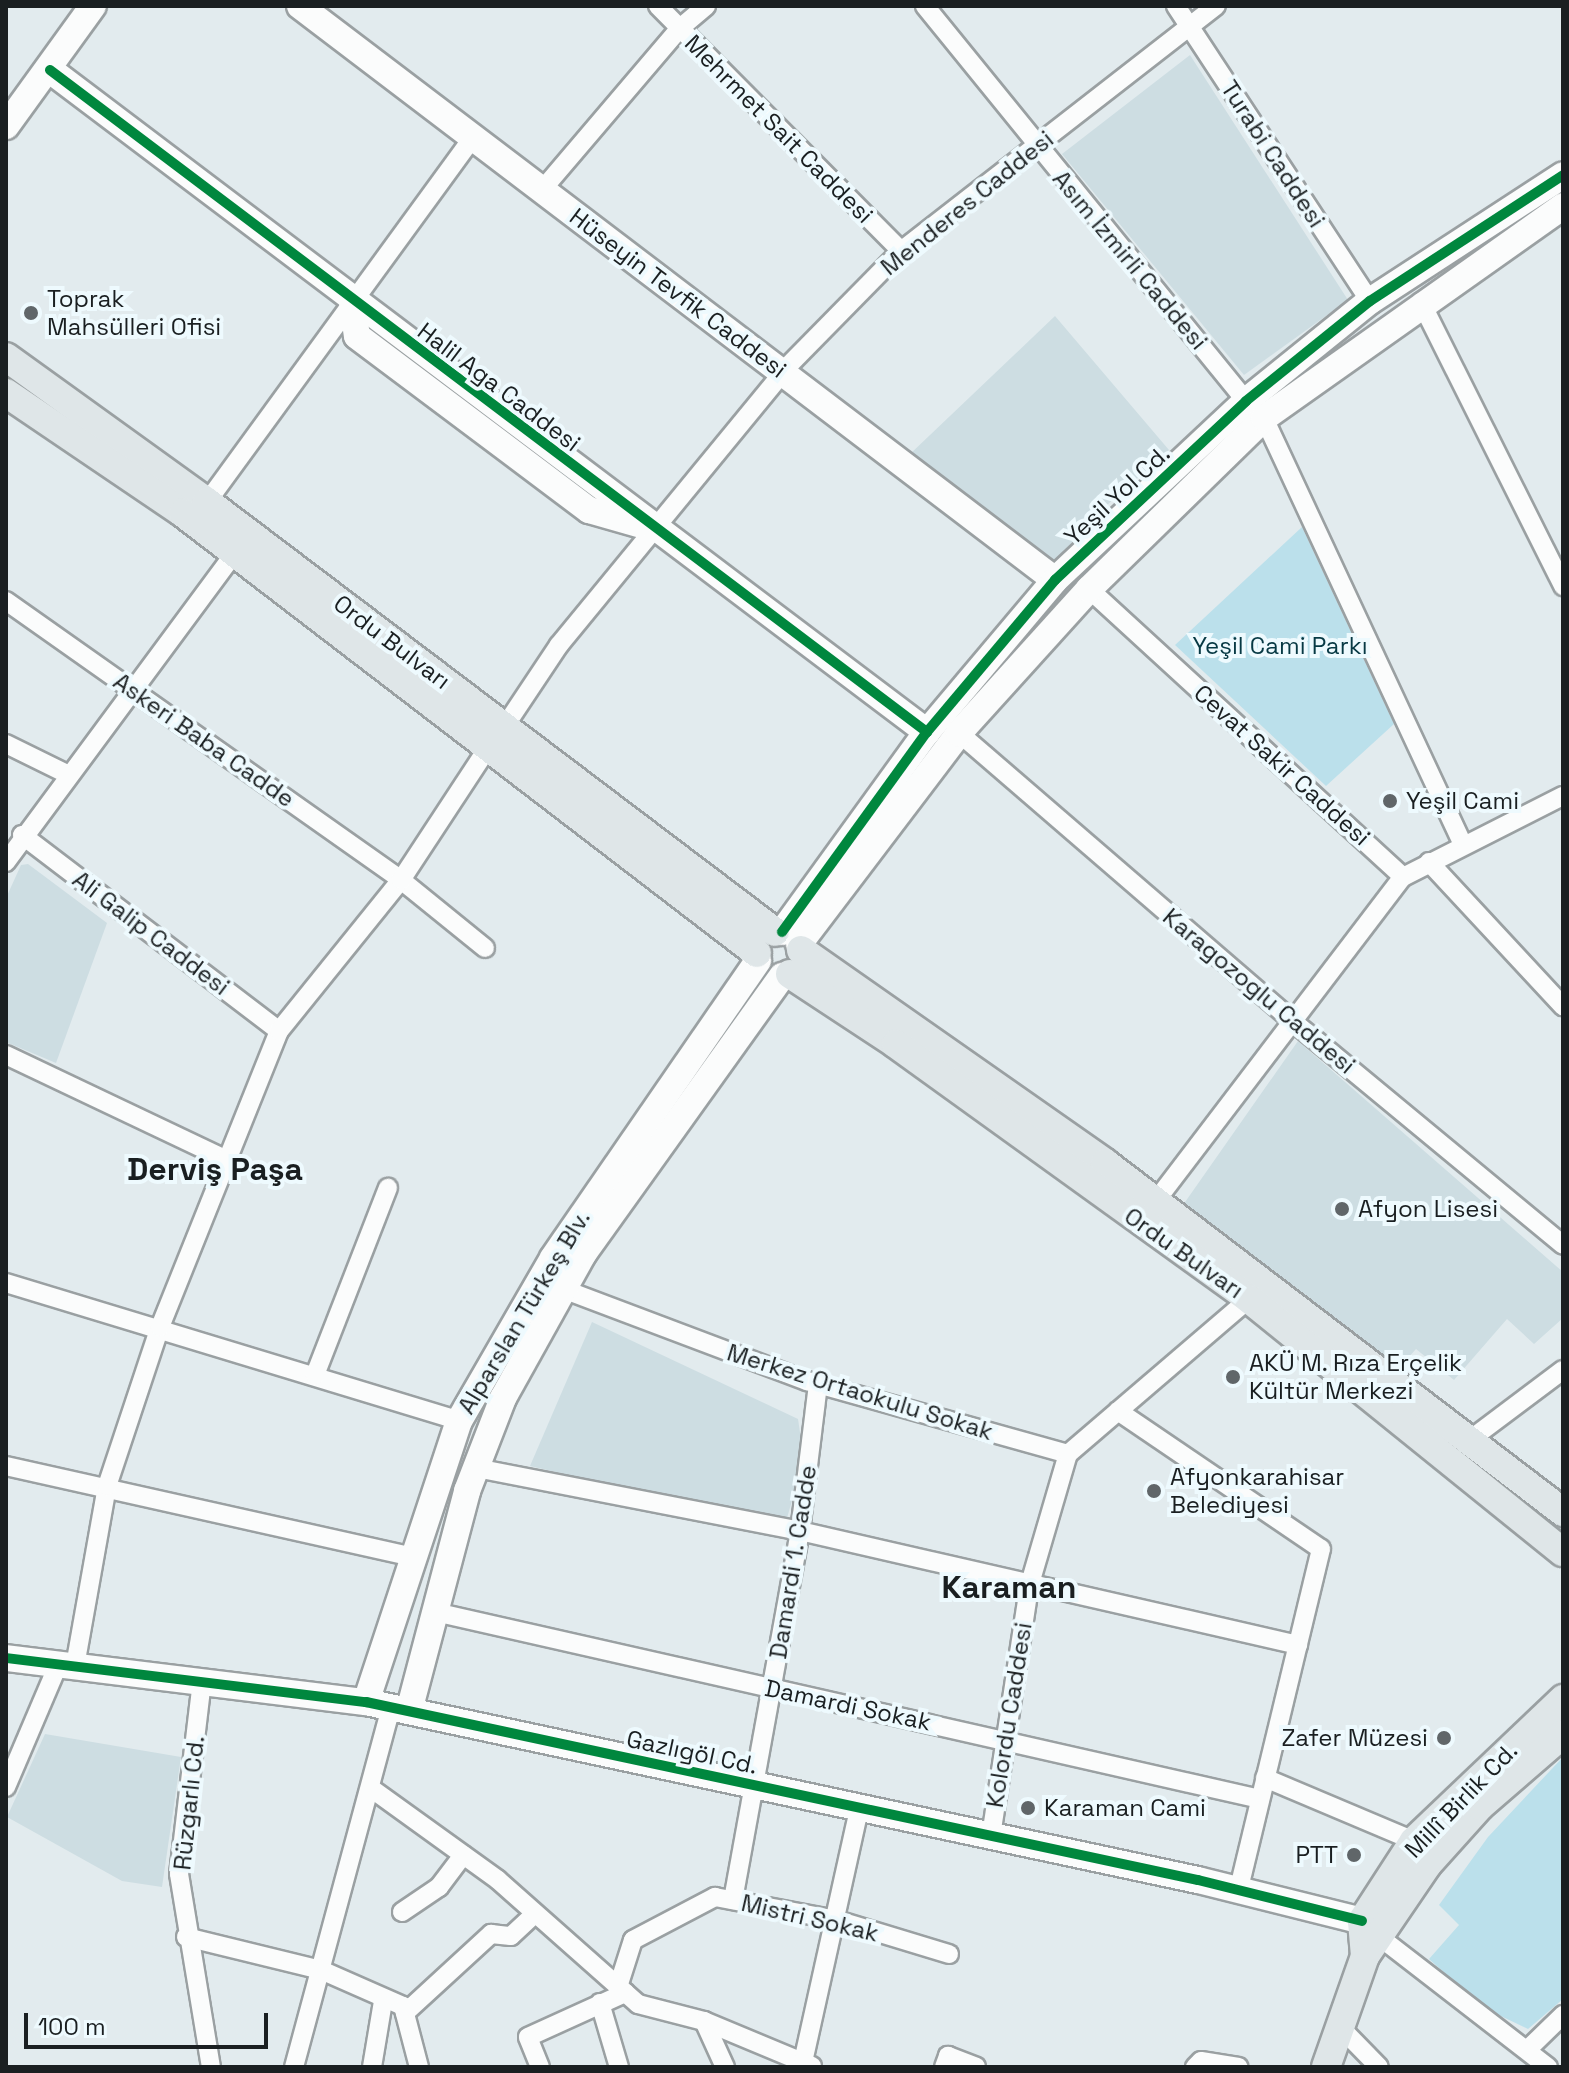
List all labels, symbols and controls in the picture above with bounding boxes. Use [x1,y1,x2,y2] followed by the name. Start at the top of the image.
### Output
[679,29,879,229] street label: Mehrmet Sait Caddesi
[1215,75,1331,233] street label: Turabi Caddesi
[875,125,1059,281] street label: Menderes Caddesi
[1047,165,1213,355] street label: Asım İzmirli Caddesi
[564,202,792,384] street label: Hüseyin Tevfik Caddesi
[47,285,221,341] place label: Toprak Mahsülleri Ofisi
[22,304,40,322] marker: Toprak Mahsülleri Ofisi
[412,316,586,458] street label: Halil Aga Caddesi
[1058,439,1176,551] street label: Yeşil Yol Cd.
[328,589,456,695] street label: Ordu Bulvarı
[1192,632,1368,660] park label: Yeşil Cami Parkı
[108,667,300,813] street label: Askeri Baba Cadde
[1188,678,1376,852] street label: Cevat Sakir Caddesi
[1406,787,1519,815] place label: Yeşil Cami
[1381,792,1399,810] marker: Yeşil Cami
[67,865,235,1001] street label: Ali Galip Caddesi
[1157,902,1361,1080] street label: Karagozoglu Caddesi
[127,1150,303,1188] district label: Derviş Paşa
[1358,1195,1498,1223] place label: Afyon Lisesi
[1333,1200,1351,1218] marker: Afyon Lisesi
[1119,1201,1249,1305] street label: Ordu Bulvarı
[452,1205,596,1419] street label: Alparslan Türkeş Blv.
[724,1338,996,1446] street label: Merkez Ortaokulu Sokak
[1249,1349,1463,1405] place label: AKÜ M. Rıza Erçelik Kültür Merkezi
[1224,1368,1242,1386] marker: AKÜ M. Rıza Erçelik Kültür Merkezi
[763,1463,823,1661] street label: Damardi 1. Cadde
[1170,1463,1344,1519] place label: Afyonkarahisar Belediyesi
[1145,1482,1163,1500] marker: Afyonkarahisar Belediyesi
[942,1568,1076,1606] district label: Karaman
[980,1620,1038,1810] street label: Kolordu Caddesi
[762,1673,934,1737] street label: Damardi Sokak
[624,1724,760,1780] street label: Gazlıgöl Cd.
[1281,1724,1428,1752] place label: Zafer Müzesi
[1435,1729,1453,1747] marker: Zafer Müzesi
[168,1734,210,1872] street label: Rüzgarlı Cd.
[1399,1736,1523,1864] street label: Millî Birlik Cd.
[1044,1794,1206,1822] place label: Karaman Cami
[1019,1799,1037,1817] marker: Karaman Cami
[1295,1841,1338,1869] place label: PTT
[1345,1846,1363,1864] marker: PTT
[739,1888,881,1948] street label: Mistri Sokak
[28,1997,272,2047] scale bar
[38,2011,106,2042] text: 100 m

